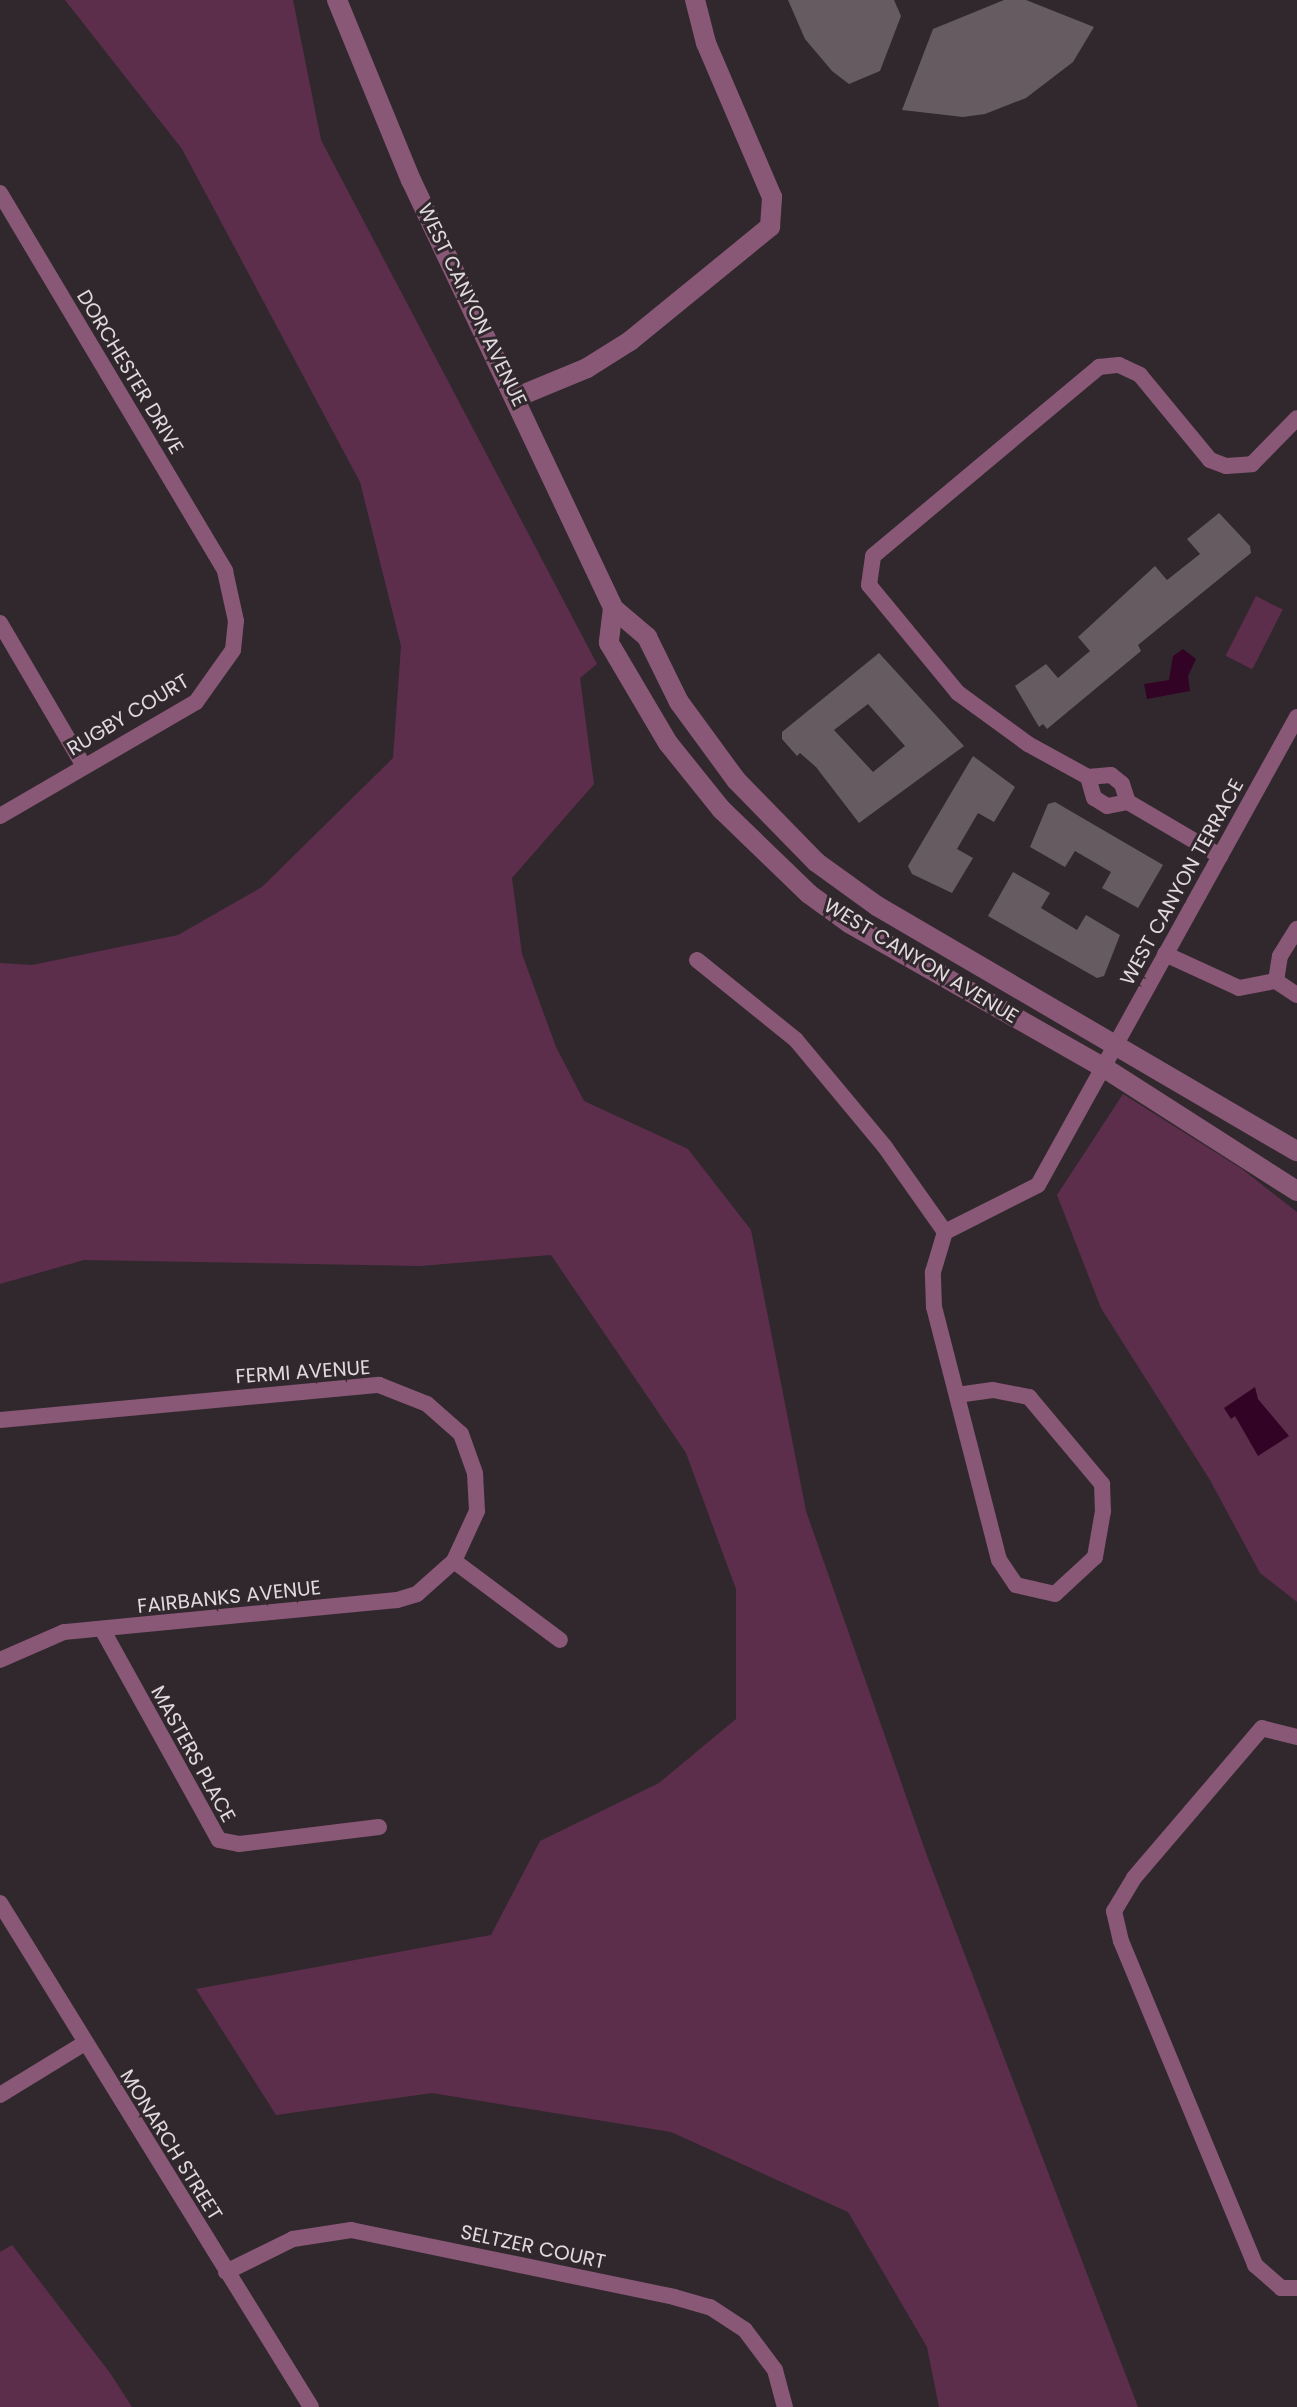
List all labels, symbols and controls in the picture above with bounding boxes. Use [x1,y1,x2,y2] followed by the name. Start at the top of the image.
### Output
[412,200,532,410] street label: WEST CANYON AVENUE
[72,286,188,458] street label: DORCHESTER DRIVE
[63,669,193,761] street label: RUGBY COURT
[1115,775,1249,989] street label: WEST CANYON TERRACE
[819,893,1023,1029] street label: WEST CANYON AVENUE
[235,1355,371,1389] street label: FERMI AVENUE
[136,1575,322,1619] street label: FAIRBANKS AVENUE
[146,1682,240,1826] street label: MASTERS PLACE
[115,2065,227,2225] street label: MONARCH STREET
[458,2220,608,2274] street label: SELTZER COURT

